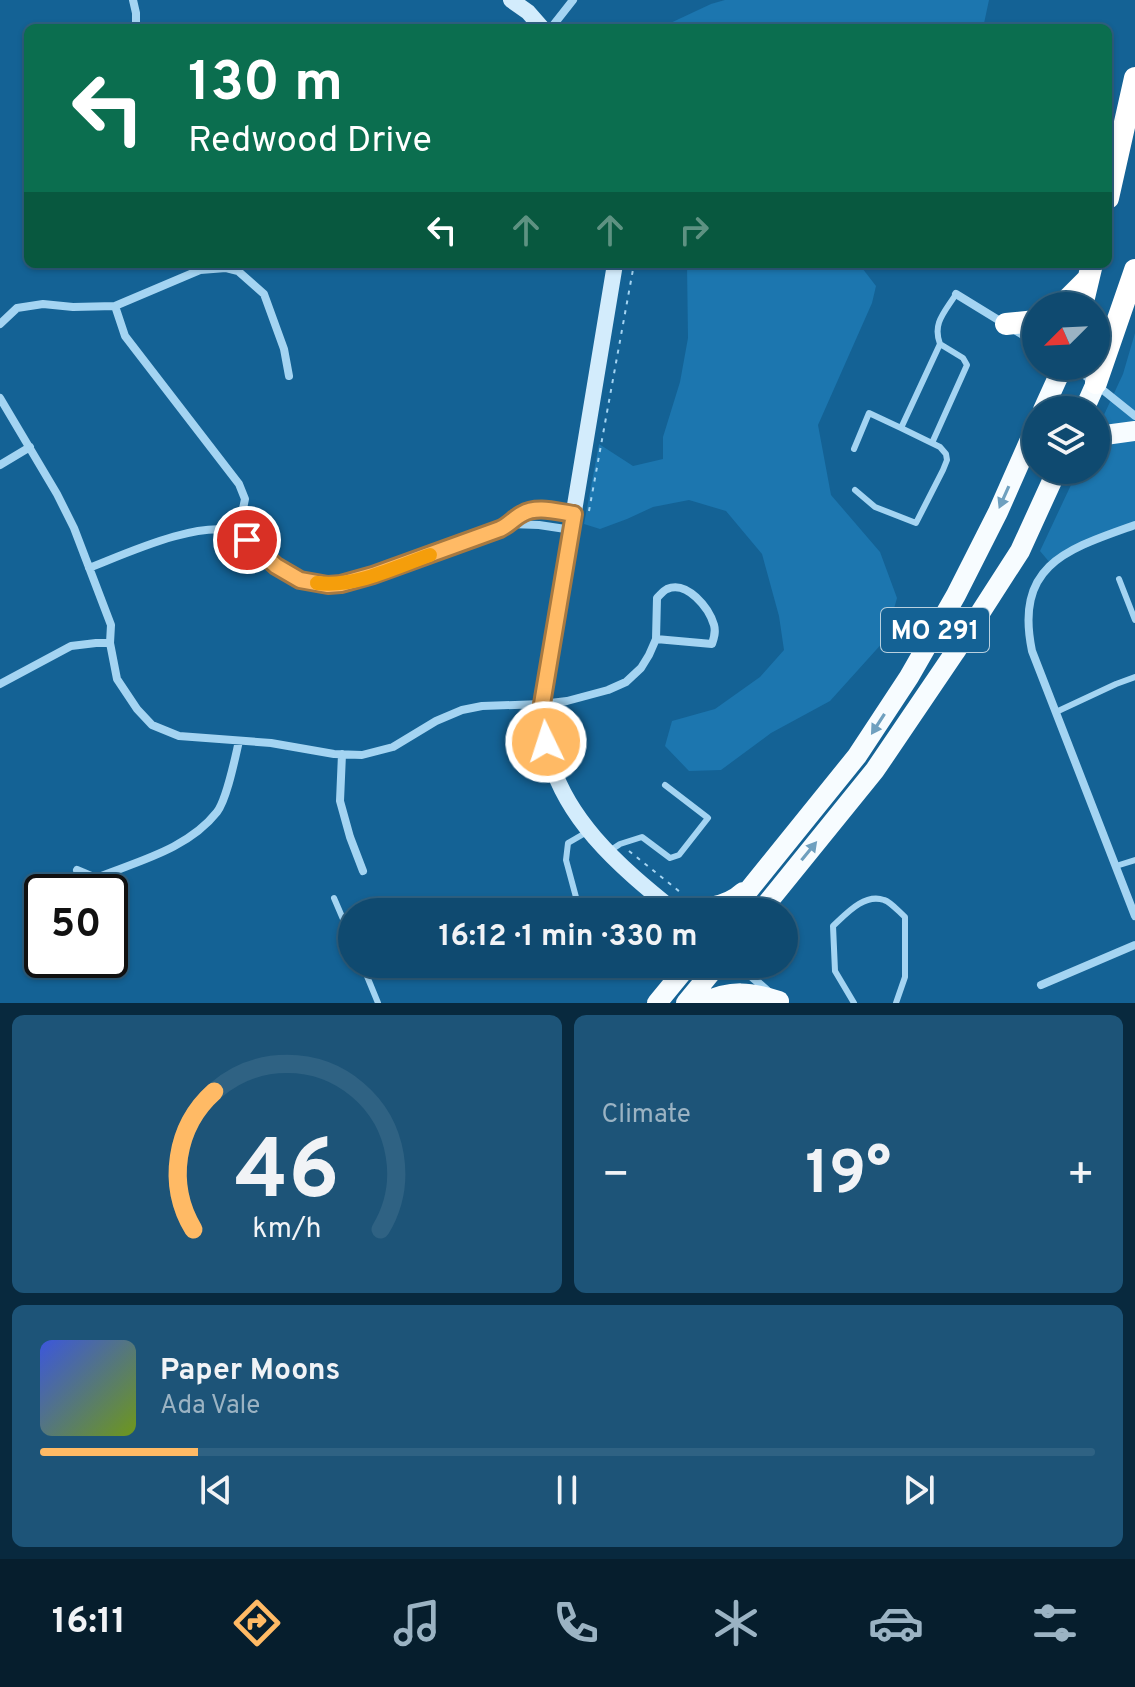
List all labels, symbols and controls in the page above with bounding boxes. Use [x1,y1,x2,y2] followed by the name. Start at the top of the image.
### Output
[188,50,343,120] text: 130 m
[56,56,160,160] icon: left
[188,119,432,165] text: Redwood Drive
[420,208,464,252] icon: left
[504,208,548,252] icon: ahead
[588,208,632,252] icon: ahead
[672,208,716,252] icon: right
[1022,292,1110,380] north arrow
[1022,292,1110,484] map controls
[1022,396,1110,484] button: layers
[998,486,1011,509] one-way arrow
[213,506,281,574] pin
[225,518,269,562] icon: arrive
[881,608,989,652] road number: MO 291
[504,700,588,784] position arrow
[871,713,885,735] one-way arrow
[801,841,817,861] one-way arrow
[24,874,128,978] speed limit sign: 50
[438,919,698,956] text: 16:12 · 1 min · 330 m
[602,1099,691,1132] text: Climate
[234,1123,339,1228] text: 46
[805,1139,891,1215] text: 19°
[602,1149,630,1205] text: −
[1067,1149,1095,1205] text: +
[252,1212,321,1248] text: km/h
[160,1353,340,1390] text: Paper Moons
[160,1390,260,1423] text: Ada Vale
[194,1468,238,1512] icon: previous
[545,1468,589,1512] icon: pause
[897,1468,941,1512] icon: next
[229,1595,285,1651] icon: directions
[389,1595,445,1651] icon: music
[548,1595,604,1651] icon: phone
[708,1595,764,1651] icon: climate
[868,1595,924,1651] icon: car
[1027,1595,1083,1651] icon: filters
[52,1600,126,1646] text: 16:11

